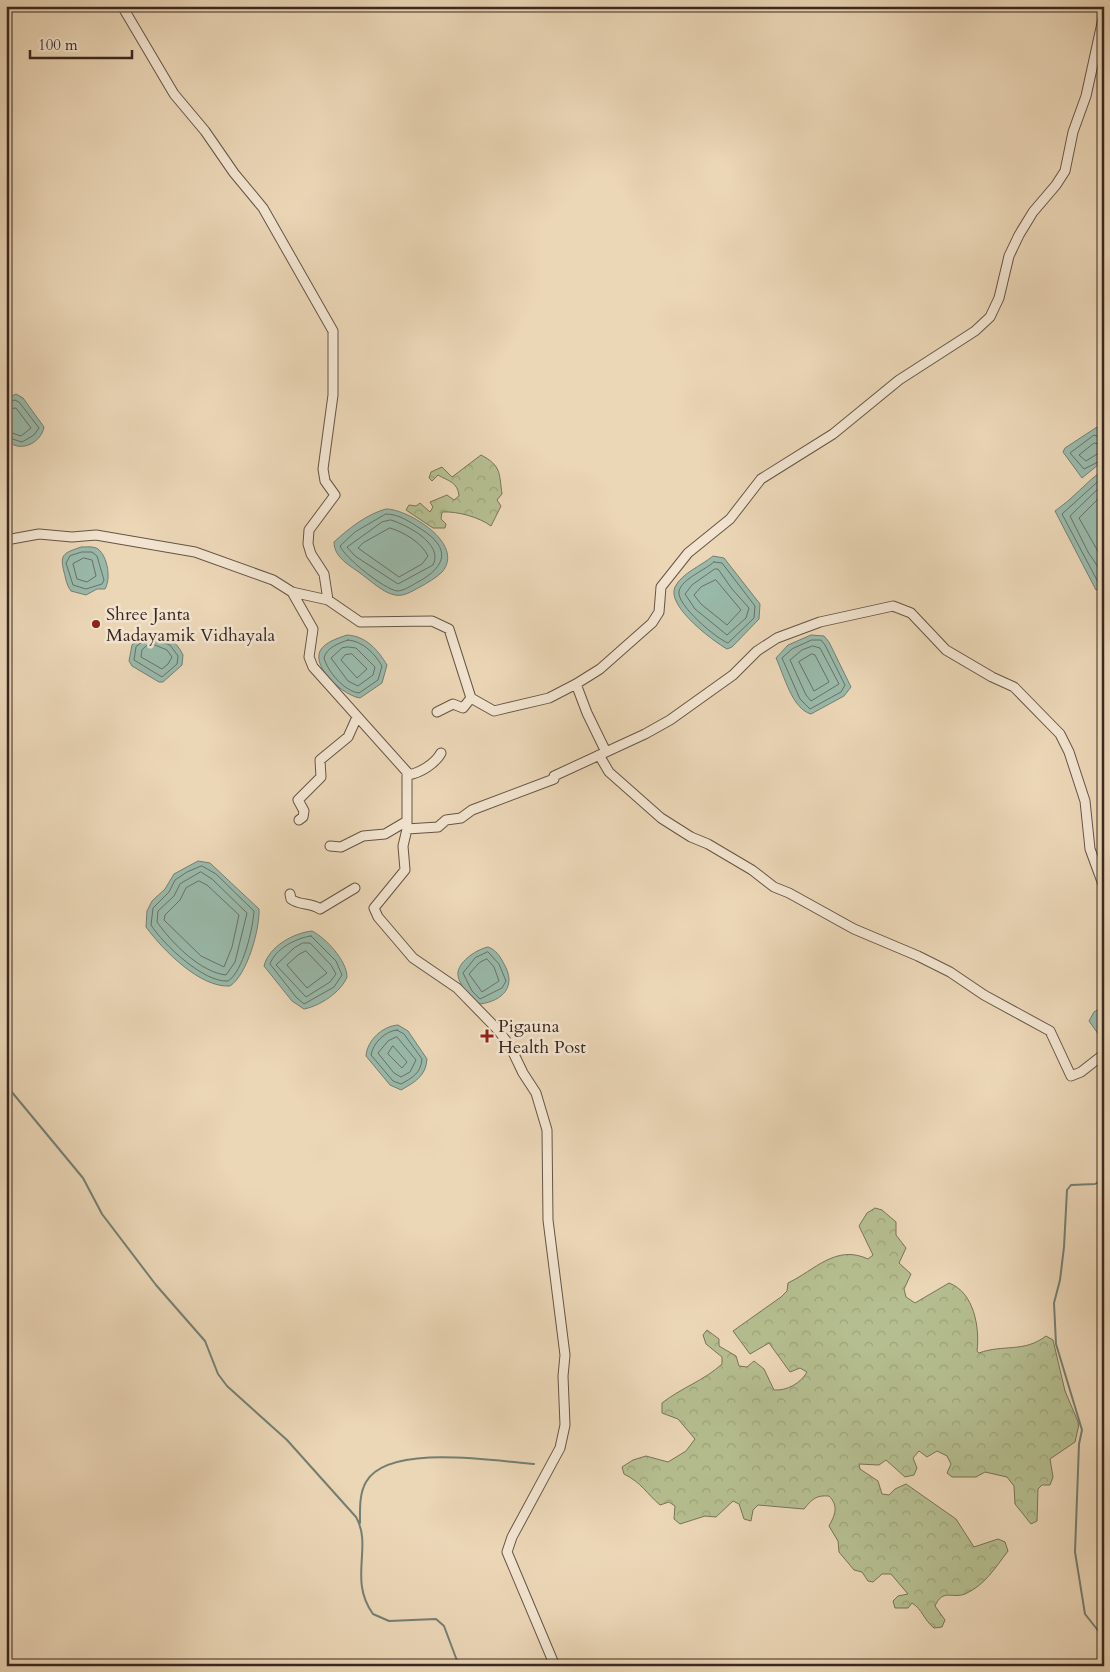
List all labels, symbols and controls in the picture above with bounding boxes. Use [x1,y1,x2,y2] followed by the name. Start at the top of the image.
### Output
[30,28,132,60] scale bar
[38,35,78,55] text: 100 m
[106,602,276,648] place label: Shree Janta Madayamik Vidhayala
[90,618,102,630] marker: Shree Janta Madayamik Vidhayala
[498,1014,586,1060] place label: Pigauna Health Post
[480,1029,494,1043] marker: Pigauna Health Post

